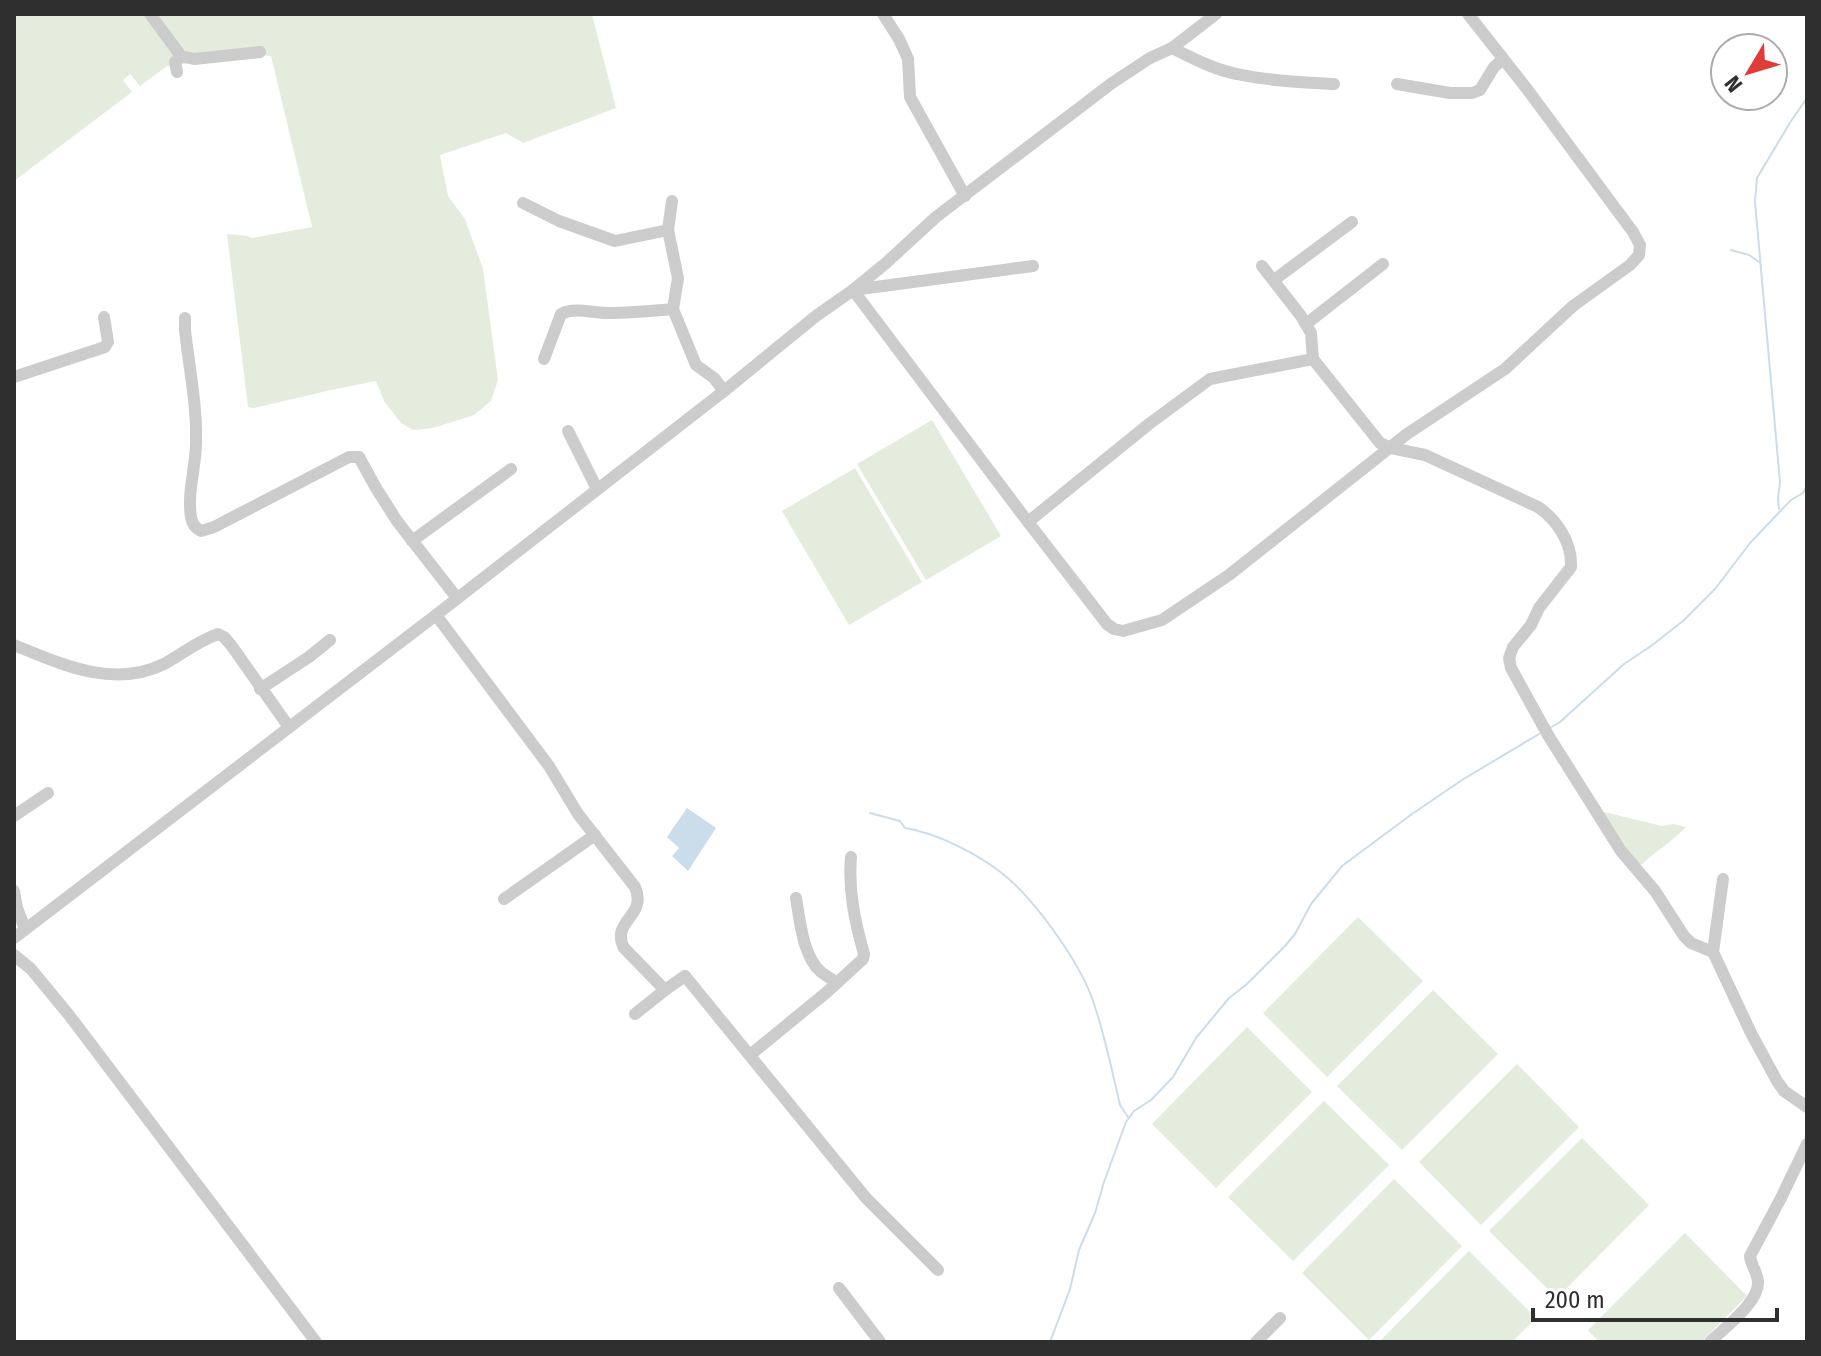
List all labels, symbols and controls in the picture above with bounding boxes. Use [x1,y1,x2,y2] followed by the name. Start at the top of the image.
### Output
[1709,32,1789,112] north arrow
[1719,70,1748,98] text: N
[1533,1272,1777,1322] scale bar
[1545,1286,1605,1314] text: 200 m

